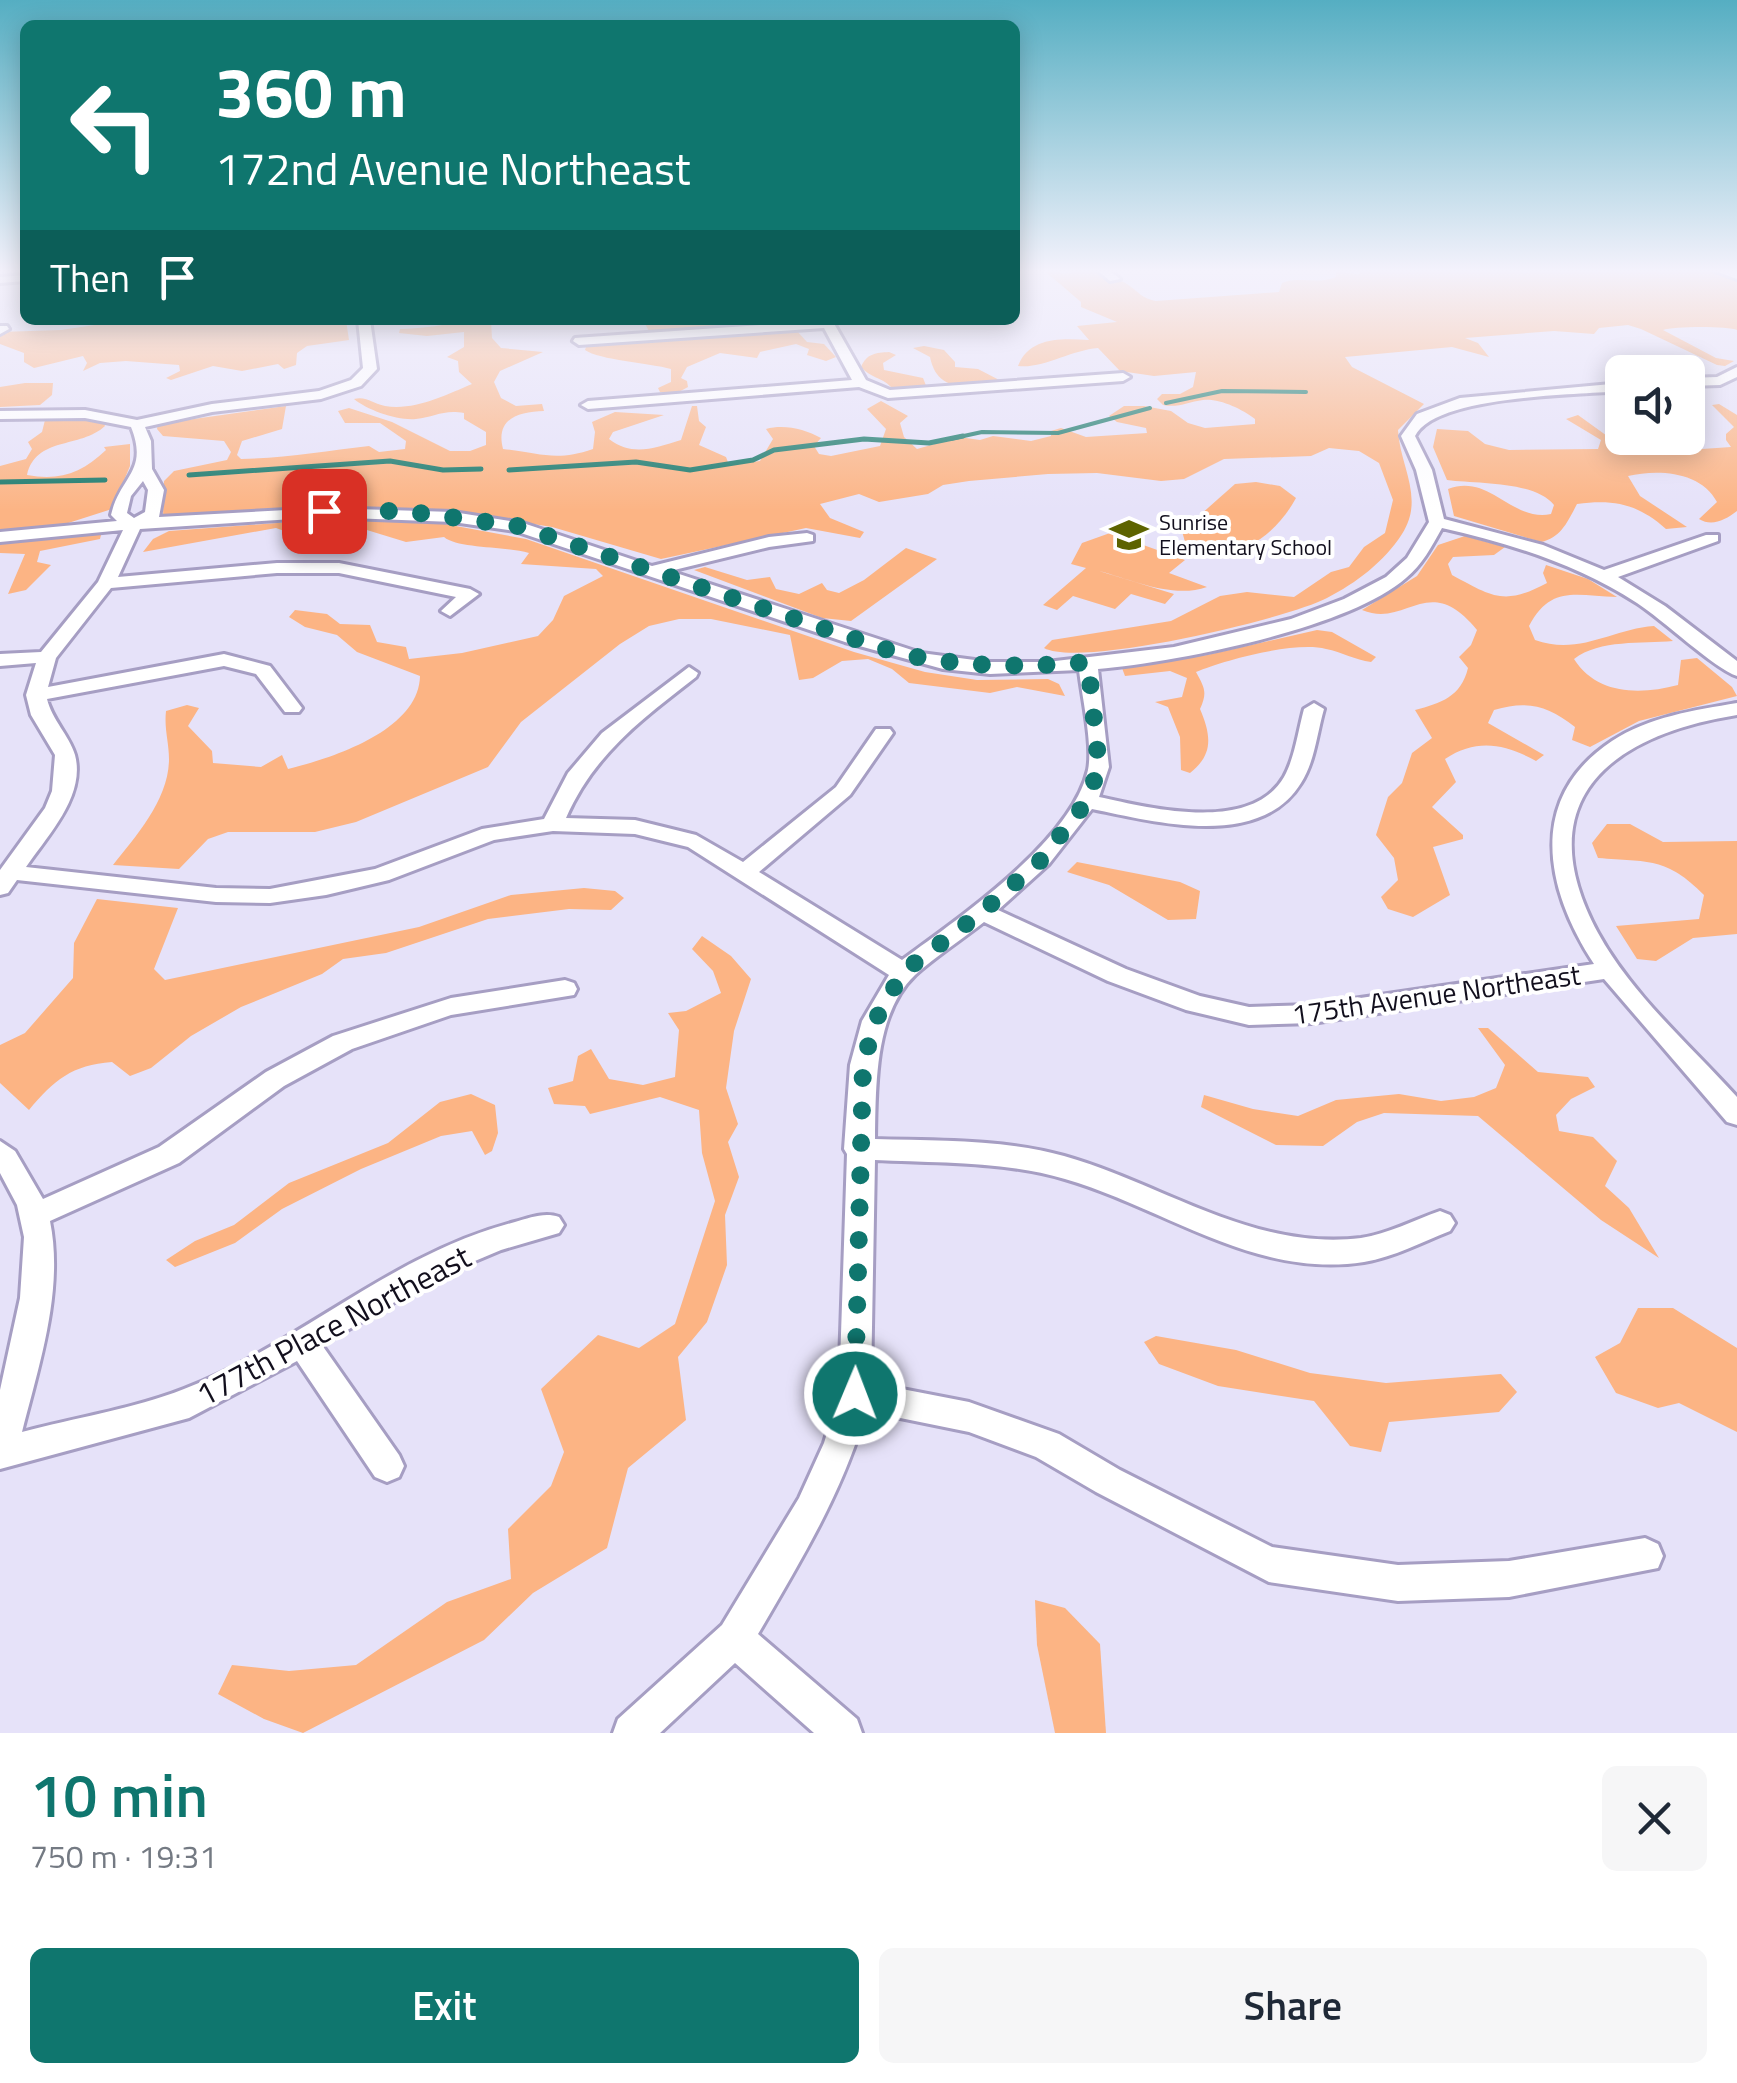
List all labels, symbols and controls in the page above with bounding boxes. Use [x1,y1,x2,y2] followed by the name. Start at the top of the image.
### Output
[215,38,407,144] text: 360 m
[50,60,180,190] icon: left
[215,134,691,202] text: 172nd Avenue Northeast
[50,249,130,307] text: Then
[150,250,205,305] icon: arrive
[1605,355,1705,455] map controls
[1605,355,1705,455] button: sound
[282,469,367,554] pin
[297,484,352,539] icon: arrive
[1159,505,1332,564] place label: Sunrise Elementary School
[1108,514,1150,556] school or university icon: Sunrise Elementary School
[1289,952,1583,1036] street label: 175th Avenue Northeast
[187,1232,479,1418] street label: 177th Place Northeast
[803,1342,907,1446] position arrow
[30,1749,208,1840] text: 10 min
[1602,1766,1707,1871] button: close
[30,1832,217,1880] text: 750 m · 19:31
[30,1948,859,2063] button: Exit
[879,1948,1707,2063] button: Share

